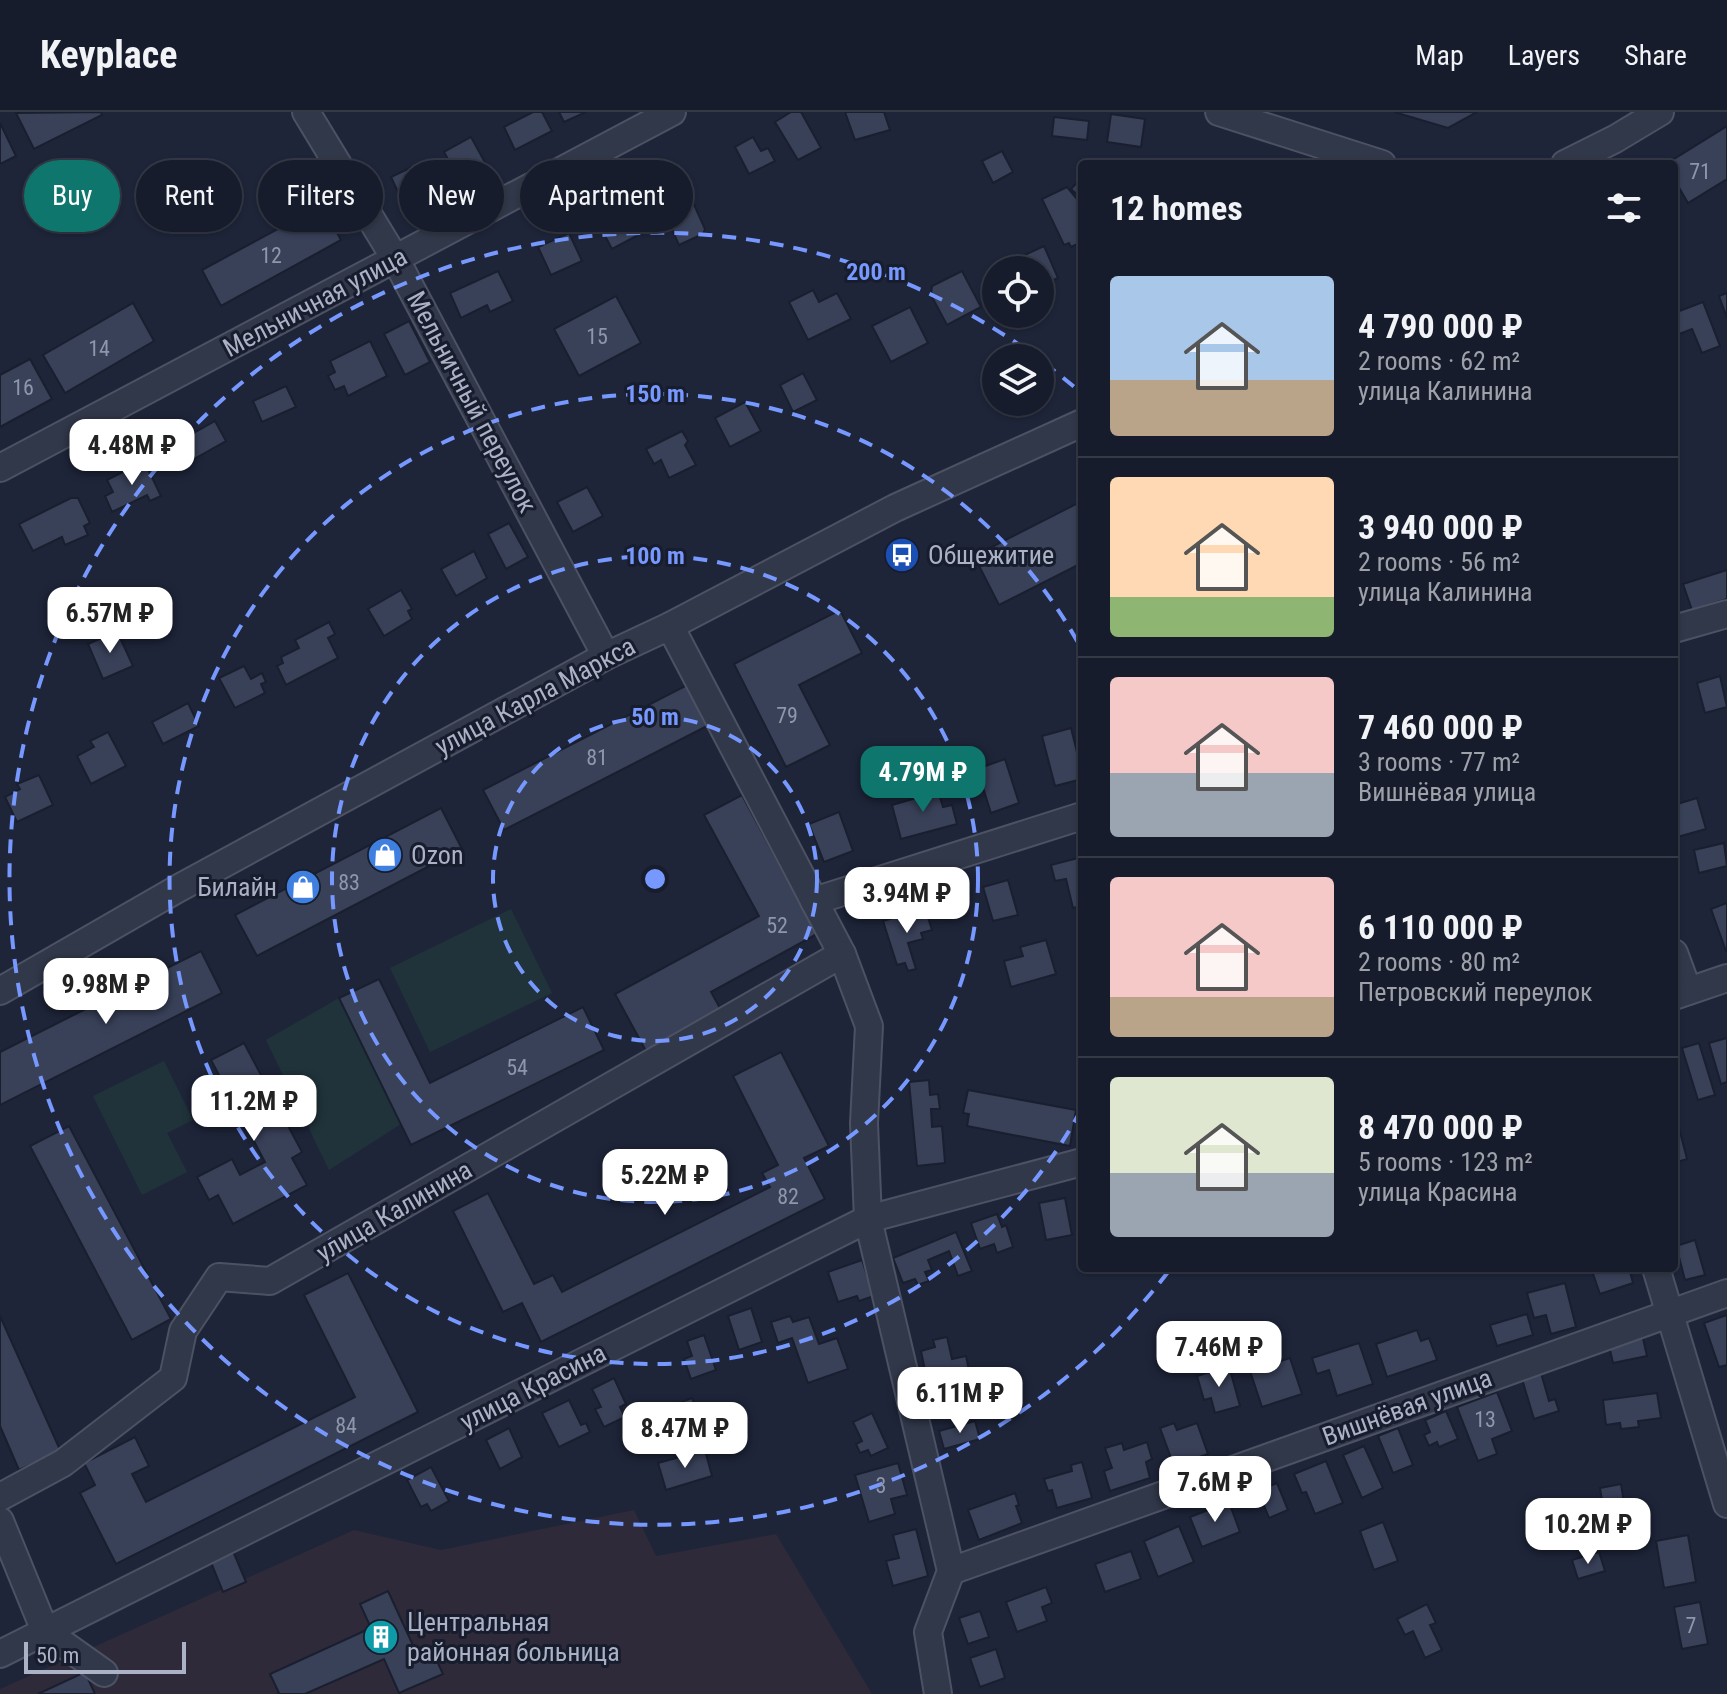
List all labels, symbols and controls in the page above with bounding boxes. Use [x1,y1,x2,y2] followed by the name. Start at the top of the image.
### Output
[40,33,177,77] text: Keyplace
[1415,39,1464,72] text: Map
[1508,39,1580,72] text: Layers
[1624,39,1687,72] text: Share
[1689,159,1711,184] house number: 71
[24,160,120,232] chip: Buy
[136,160,242,232] chip: Rent
[258,160,383,232] chip: Filters
[399,160,504,232] chip: New
[520,160,693,232] chip: Apartment
[1602,186,1646,230] icon: filters
[1110,188,1243,228] text: 12 homes
[218,241,412,363] street label: Мельничная улица
[260,243,282,268] house number: 12
[982,256,1054,416] map controls
[982,256,1054,328] button: locate
[846,258,906,286] text: 200 m
[401,286,543,518] street label: Мельничный переулок
[1358,306,1523,346] text: 4 790 000 ₽
[1174,308,1270,404] icon: home
[586,324,608,349] house number: 15
[88,336,110,361] house number: 14
[982,344,1054,416] button: layers
[1358,346,1520,376] text: 2 rooms · 62 m²
[12,375,34,400] house number: 16
[1358,376,1533,406] text: улица Калинина
[625,380,685,408] text: 150 m
[58,419,206,487] pin: 4.48M ₽
[88,430,176,460] text: 4.48M ₽
[1358,507,1523,547] text: 3 940 000 ₽
[1174,509,1270,605] icon: home
[883,536,921,574] bus stop icon: Общежитие
[928,540,1054,570] place label: Общежитие
[625,542,685,570] text: 100 m
[1358,547,1520,577] text: 2 rooms · 56 m²
[1358,577,1533,607] text: улица Калинина
[36,587,184,655] pin: 6.57M ₽
[66,598,154,628] text: 6.57M ₽
[430,631,640,761] street label: улица Карла Маркса
[631,703,679,731] text: 50 m
[776,703,798,728] house number: 79
[1358,707,1523,747] text: 7 460 000 ₽
[1174,709,1270,805] icon: home
[586,745,608,770] house number: 81
[849,746,997,814] pin: 4.79M ₽
[1358,747,1520,777] text: 3 rooms · 77 m²
[879,757,967,787] text: 4.79M ₽
[1358,777,1536,807] text: Вишнёвая улица
[366,836,404,874] shop icon: Ozon
[411,840,463,870] place label: Ozon
[641,865,669,893] centre of rings
[833,867,981,935] pin: 3.94M ₽
[284,868,322,906] shop icon: Билайн
[338,870,360,895] house number: 83
[197,872,277,902] place label: Билайн
[863,878,951,908] text: 3.94M ₽
[1358,907,1523,947] text: 6 110 000 ₽
[1174,909,1270,1005] icon: home
[766,913,788,938] house number: 52
[1358,947,1520,977] text: 2 rooms · 80 m²
[32,958,180,1026] pin: 9.98M ₽
[62,969,150,999] text: 9.98M ₽
[1358,977,1593,1007] text: Петровский переулок
[506,1055,528,1080] house number: 54
[180,1075,328,1143] pin: 11.2M ₽
[210,1086,298,1116] text: 11.2M ₽
[1358,1107,1523,1147] text: 8 470 000 ₽
[1174,1109,1270,1205] icon: home
[1358,1147,1533,1177] text: 5 rooms · 123 m²
[591,1149,739,1217] pin: 5.22M ₽
[311,1154,477,1268] street label: улица Калинина
[621,1160,709,1190] text: 5.22M ₽
[1358,1177,1517,1207] text: улица Красина
[777,1184,799,1209] house number: 82
[1145,1321,1293,1389] pin: 7.46M ₽
[1175,1332,1263,1362] text: 7.46M ₽
[455,1337,611,1437] street label: улица Красина
[1318,1362,1496,1452] street label: Вишнёвая улица
[886,1367,1034,1435] pin: 6.11M ₽
[916,1378,1004,1408] text: 6.11M ₽
[611,1402,759,1470] pin: 8.47M ₽
[1474,1407,1496,1432] house number: 13
[335,1413,357,1438] house number: 84
[641,1413,729,1443] text: 8.47M ₽
[1150,1456,1280,1524] pin: 7.6M ₽
[1177,1467,1253,1497] text: 7.6M ₽
[876,1473,886,1498] house number: 3
[1514,1498,1662,1566] pin: 10.2M ₽
[1544,1509,1632,1539] text: 10.2M ₽
[407,1607,620,1667] place label: Центральная районная больница
[1686,1613,1696,1638] house number: 7
[362,1618,400,1656] building icon: Центральная районная больница
[24,1638,186,1674] scale bar
[36,1643,79,1668] text: 50 m

